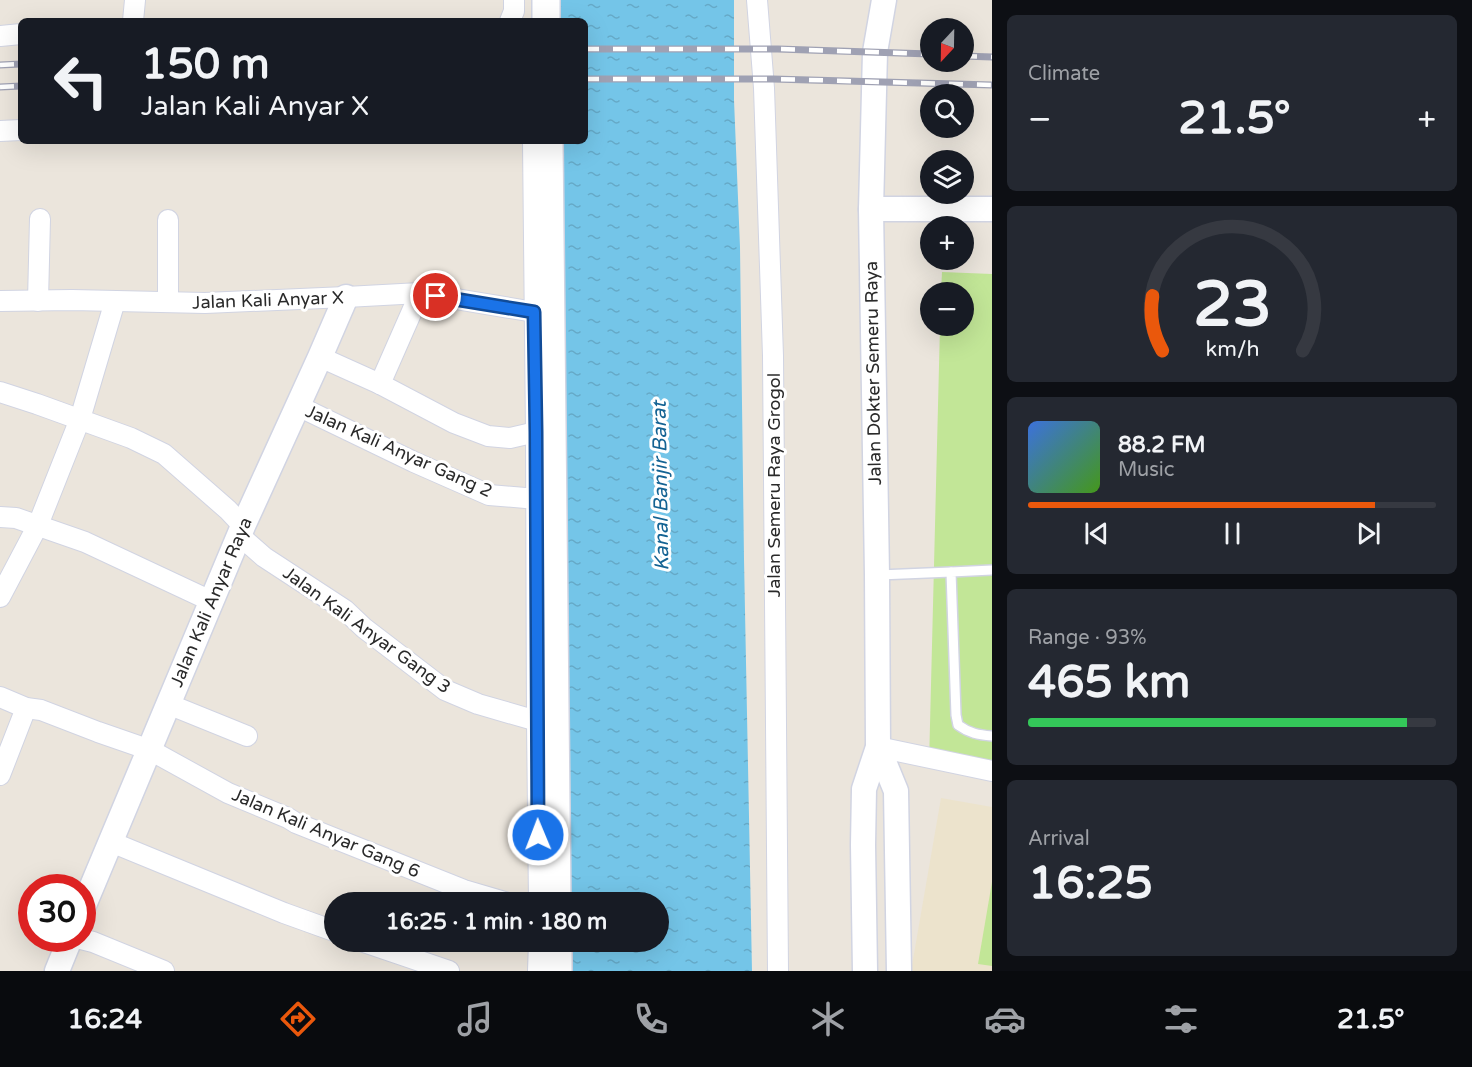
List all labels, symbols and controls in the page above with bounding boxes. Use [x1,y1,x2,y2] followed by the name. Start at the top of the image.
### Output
[920,18,974,72] north arrow
[920,18,974,336] map controls
[141,39,270,90] text: 150 m
[42,42,120,120] icon: left
[1028,62,1100,86] text: Climate
[920,84,974,138] button: search
[141,90,369,123] text: Jalan Kali Anyar X
[1178,92,1291,146] text: 21.5°
[1028,100,1052,139] text: −
[1417,100,1436,139] text: +
[920,150,974,204] button: layers
[920,216,974,270] button: +
[860,261,886,485] street label: Jalan Dokter Semeru Raya
[1193,268,1271,343] text: 23
[410,270,461,321] pin
[419,279,452,312] icon: arrive
[920,282,974,336] button: −
[192,286,344,314] street label: Jalan Kali Anyar X
[1205,337,1259,363] text: km/h
[763,373,785,597] street label: Jalan Semeru Raya Grogol
[647,399,674,571] water label: Kanal Banjir Barat
[302,400,496,502] street label: Jalan Kali Anyar Gang 2
[1118,432,1206,458] text: 88.2 FM
[1118,458,1174,482] text: Music
[165,514,257,690] street label: Jalan Kali Anyar Raya
[1080,517,1113,550] icon: previous
[1216,517,1249,550] icon: pause
[1352,517,1385,550] icon: next
[279,562,455,698] street label: Jalan Kali Anyar Gang 3
[1028,626,1147,650] text: Range · 93%
[1028,656,1190,710] text: 465 km
[229,783,423,883] street label: Jalan Kali Anyar Gang 6
[506,803,570,867] position arrow
[1028,827,1090,851] text: Arrival
[1028,857,1153,911] text: 16:25
[18,874,96,952] speed limit sign: 30
[386,909,607,935] text: 16:25 · 1 min · 180 m
[277,998,319,1040] icon: directions
[454,998,496,1040] icon: music
[630,998,672,1040] icon: phone
[807,998,849,1040] icon: climate
[984,998,1026,1040] icon: car
[1160,998,1202,1040] icon: filters
[67,1003,142,1036] text: 16:24
[1337,1003,1405,1036] text: 21.5°

